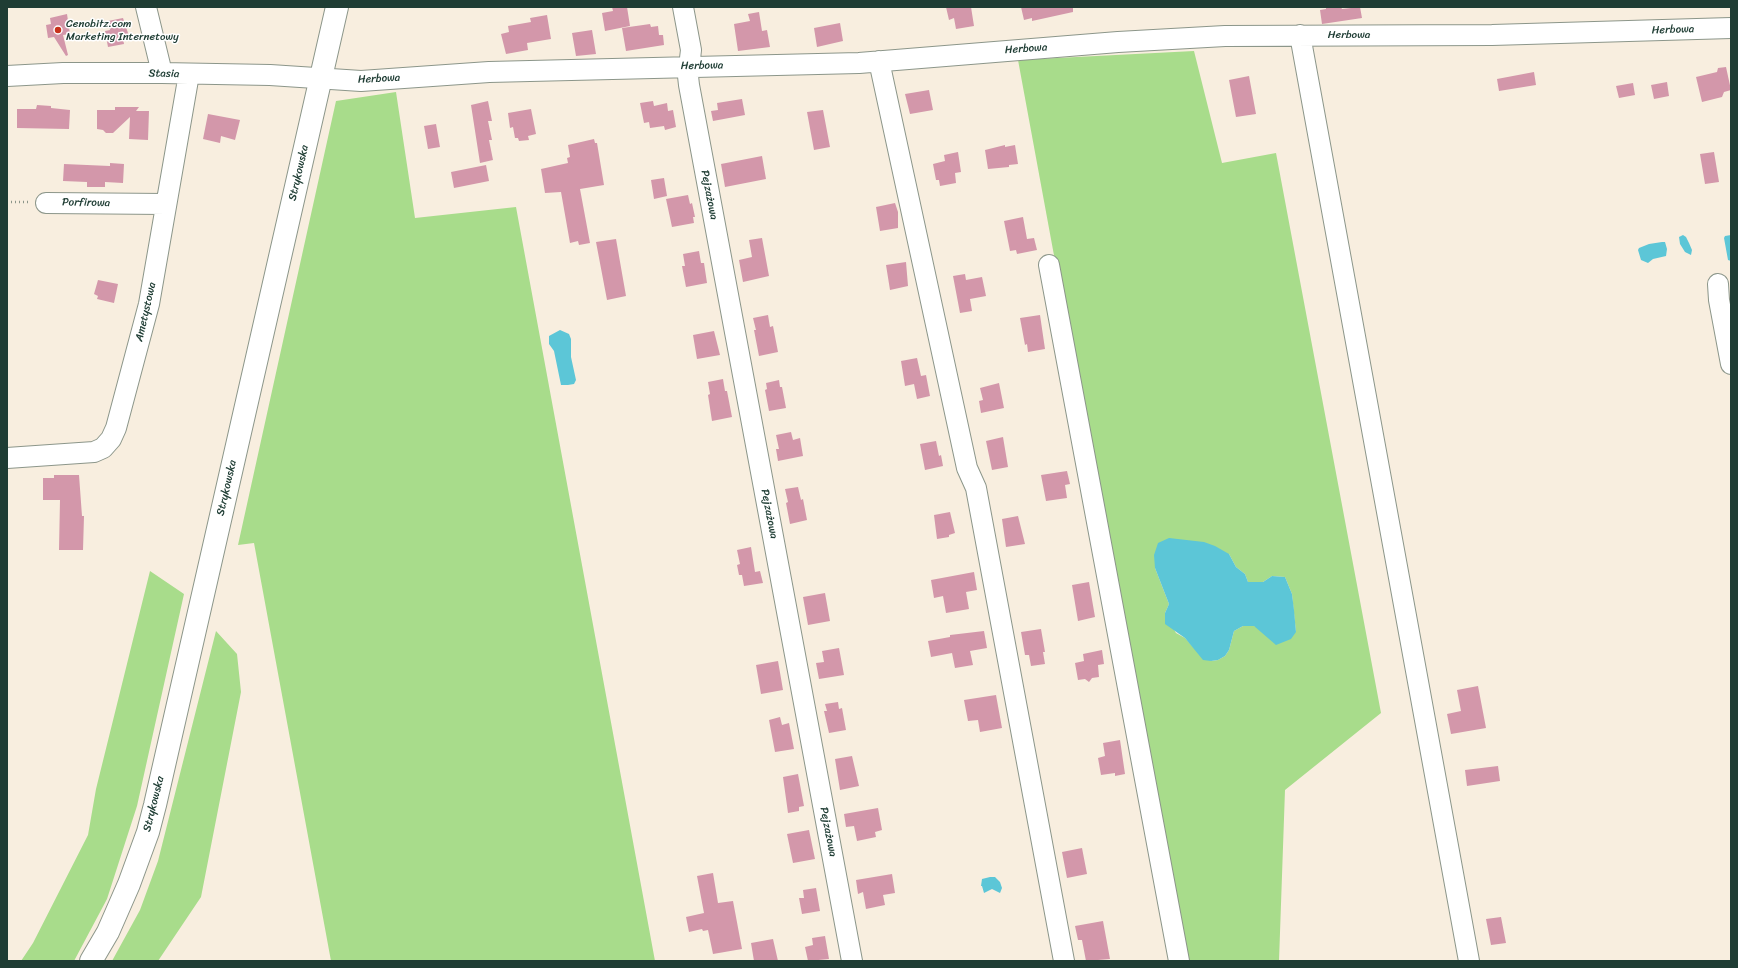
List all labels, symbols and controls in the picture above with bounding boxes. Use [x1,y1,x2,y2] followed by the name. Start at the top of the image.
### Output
[66,17,179,43] place label: Cenobitz.com Marketing Internetowy
[1652,23,1694,37] street label: Herbowa
[53,25,63,35] marker: Cenobitz.com Marketing Internetowy
[1328,28,1370,42] street label: Herbowa
[1004,41,1048,57] street label: Herbowa
[681,59,723,73] street label: Herbowa
[148,67,180,81] street label: Stasia
[357,71,401,87] street label: Herbowa
[286,144,312,202] street label: Strykowska
[698,169,720,221] street label: Pejzażowa
[62,196,110,210] street label: Porfirowa
[133,281,159,343] street label: Ametystowa
[214,459,240,517] street label: Strykowska
[758,488,780,540] street label: Pejzażowa
[141,775,167,833] street label: Strykowska
[817,806,839,858] street label: Pejzażowa

